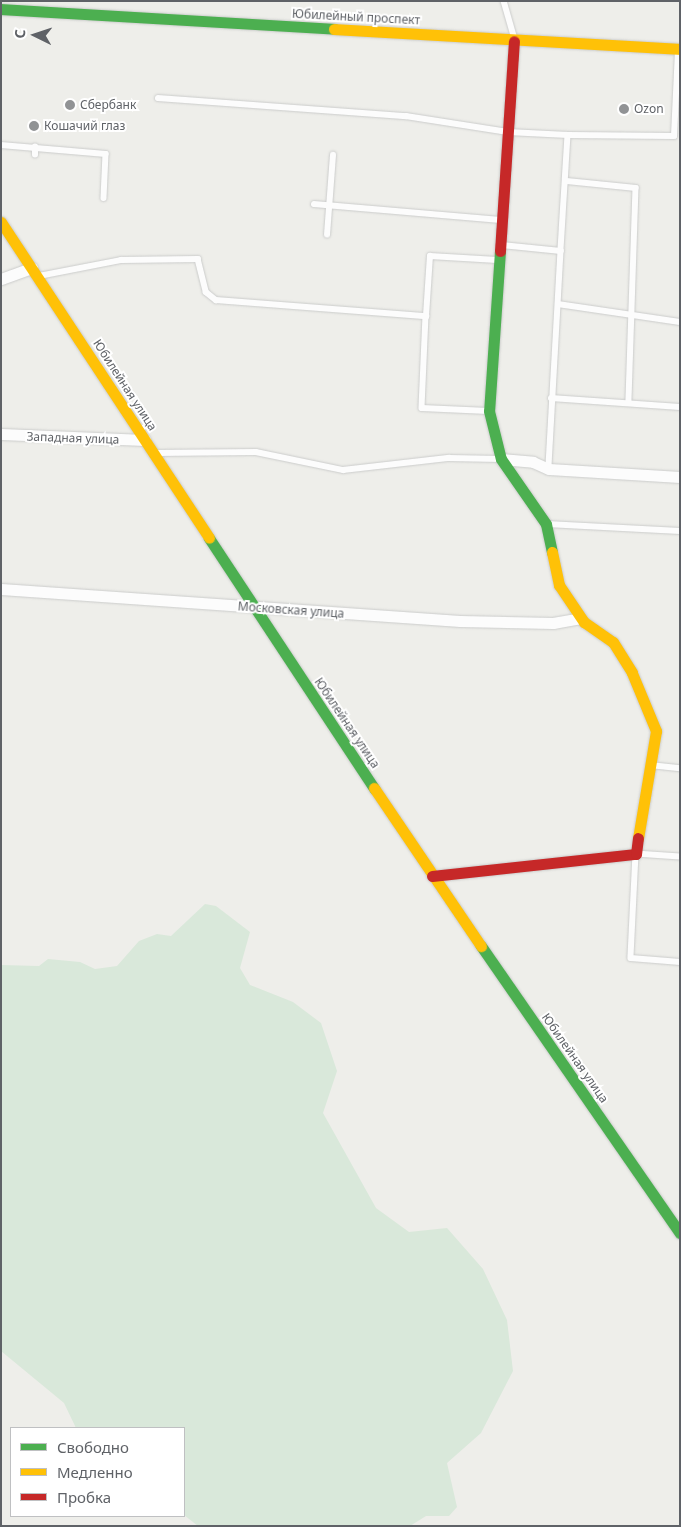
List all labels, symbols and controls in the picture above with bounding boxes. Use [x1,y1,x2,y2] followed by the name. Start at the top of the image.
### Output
[292,6,420,28] street label: Юбилейный проспект
[10,10,60,60] north arrow
[10,29,29,39] text: С
[80,98,136,112] place label: Сбербанк
[64,99,76,111] marker: Сбербанк
[634,102,664,116] place label: Ozon
[618,103,630,115] marker: Ozon
[44,119,125,133] place label: Кошачий глаз
[28,120,40,132] marker: Кошачий глаз
[90,337,160,433] street label: Юбилейная улица
[26,429,120,447] street label: Западная улица
[237,599,345,621] street label: Московская улица
[311,675,383,771] street label: Юбилейная улица
[539,1011,611,1105] street label: Юбилейная улица
[10,1427,185,1517] legend
[57,1437,129,1457] text: Свободно
[57,1462,133,1482] text: Медленно
[57,1487,111,1507] text: Пробка

